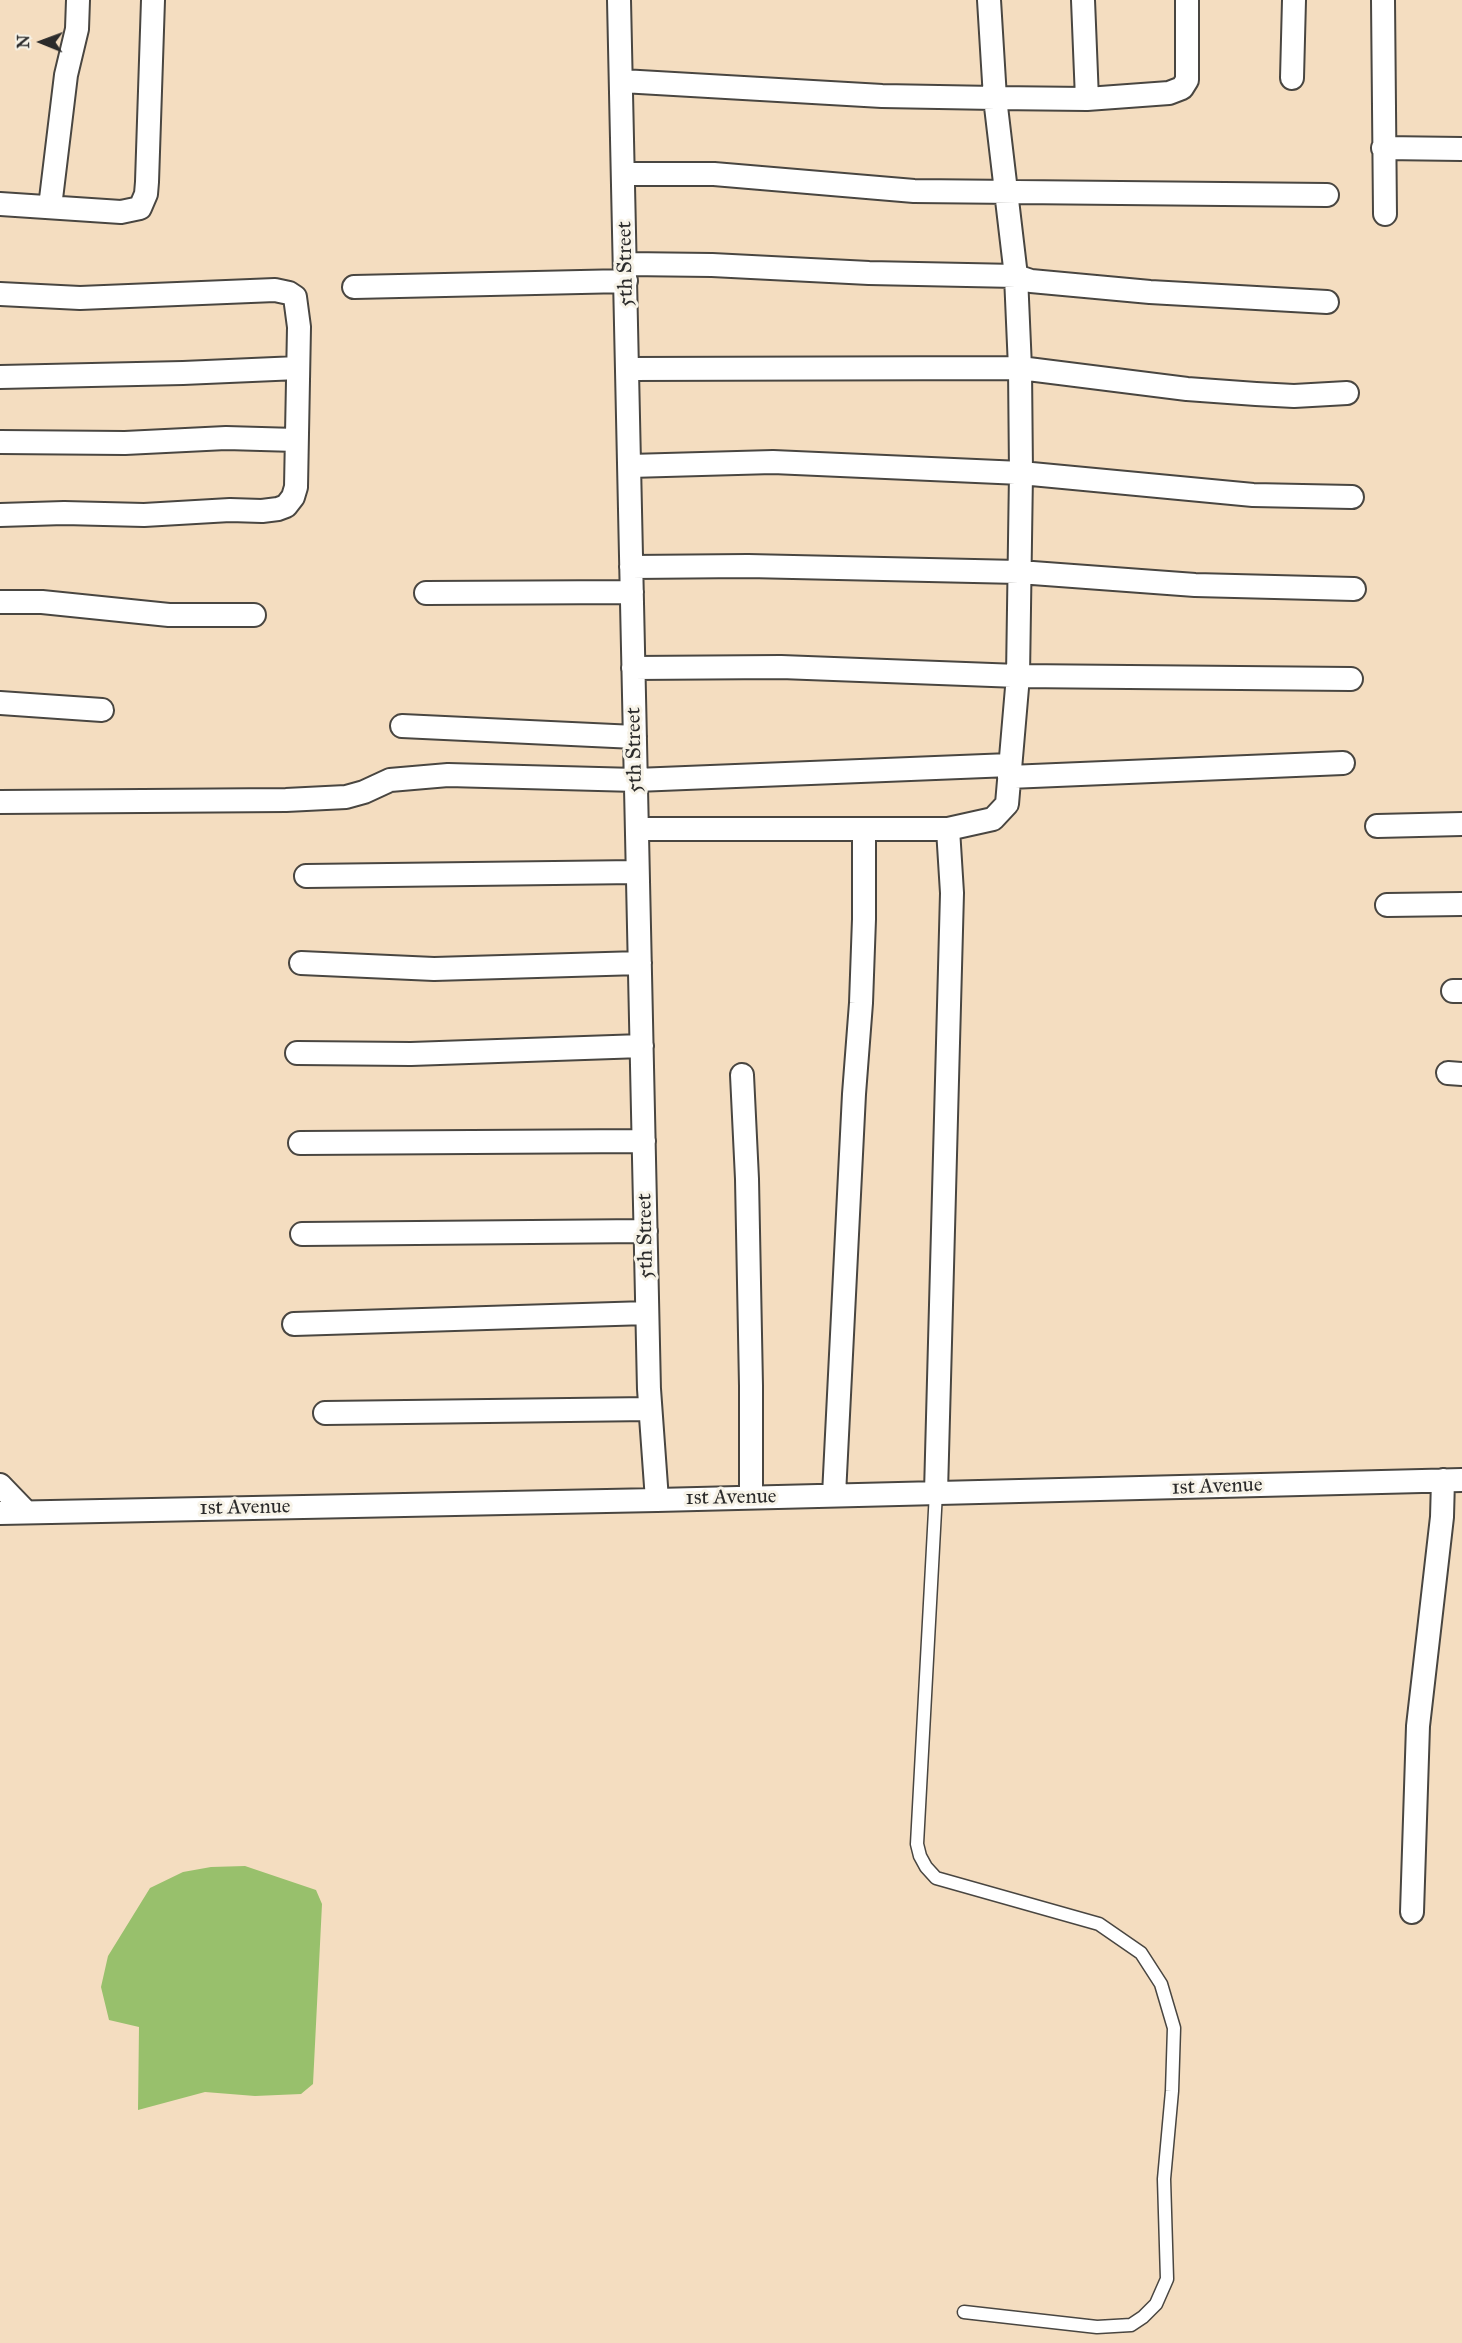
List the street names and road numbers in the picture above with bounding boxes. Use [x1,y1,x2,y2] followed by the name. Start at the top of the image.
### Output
[613,221,639,307] street label: 5th Street
[622,707,648,793] street label: 5th Street
[633,1193,659,1279] street label: 5th Street
[1171,1473,1263,1501] street label: 1st Avenue
[685,1485,777,1511] street label: 1st Avenue
[199,1495,291,1521] street label: 1st Avenue

